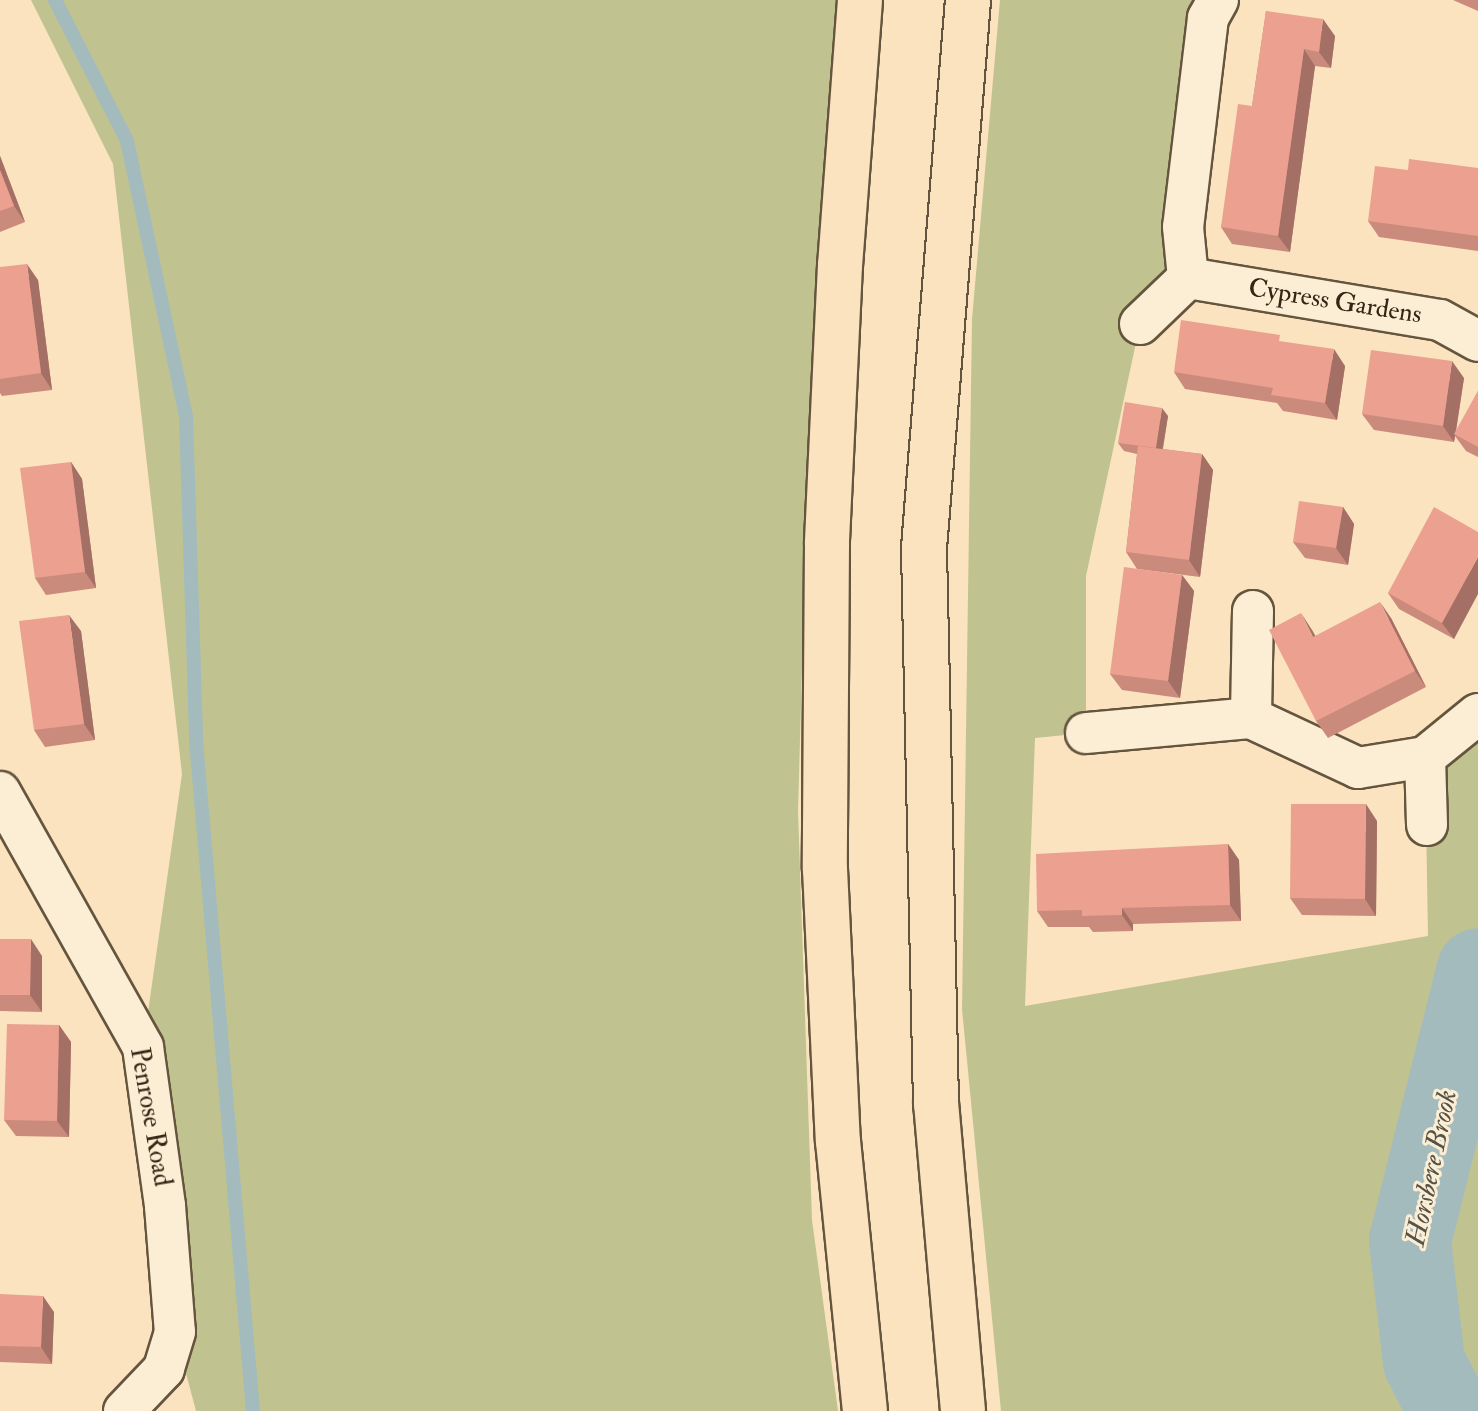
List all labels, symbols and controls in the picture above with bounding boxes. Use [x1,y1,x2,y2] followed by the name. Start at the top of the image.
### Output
[1246,273,1424,331] street label: Cypress Gardens
[122,1045,178,1189] street label: Penrose Road
[1399,1087,1465,1249] water label: Horsbere Brook

